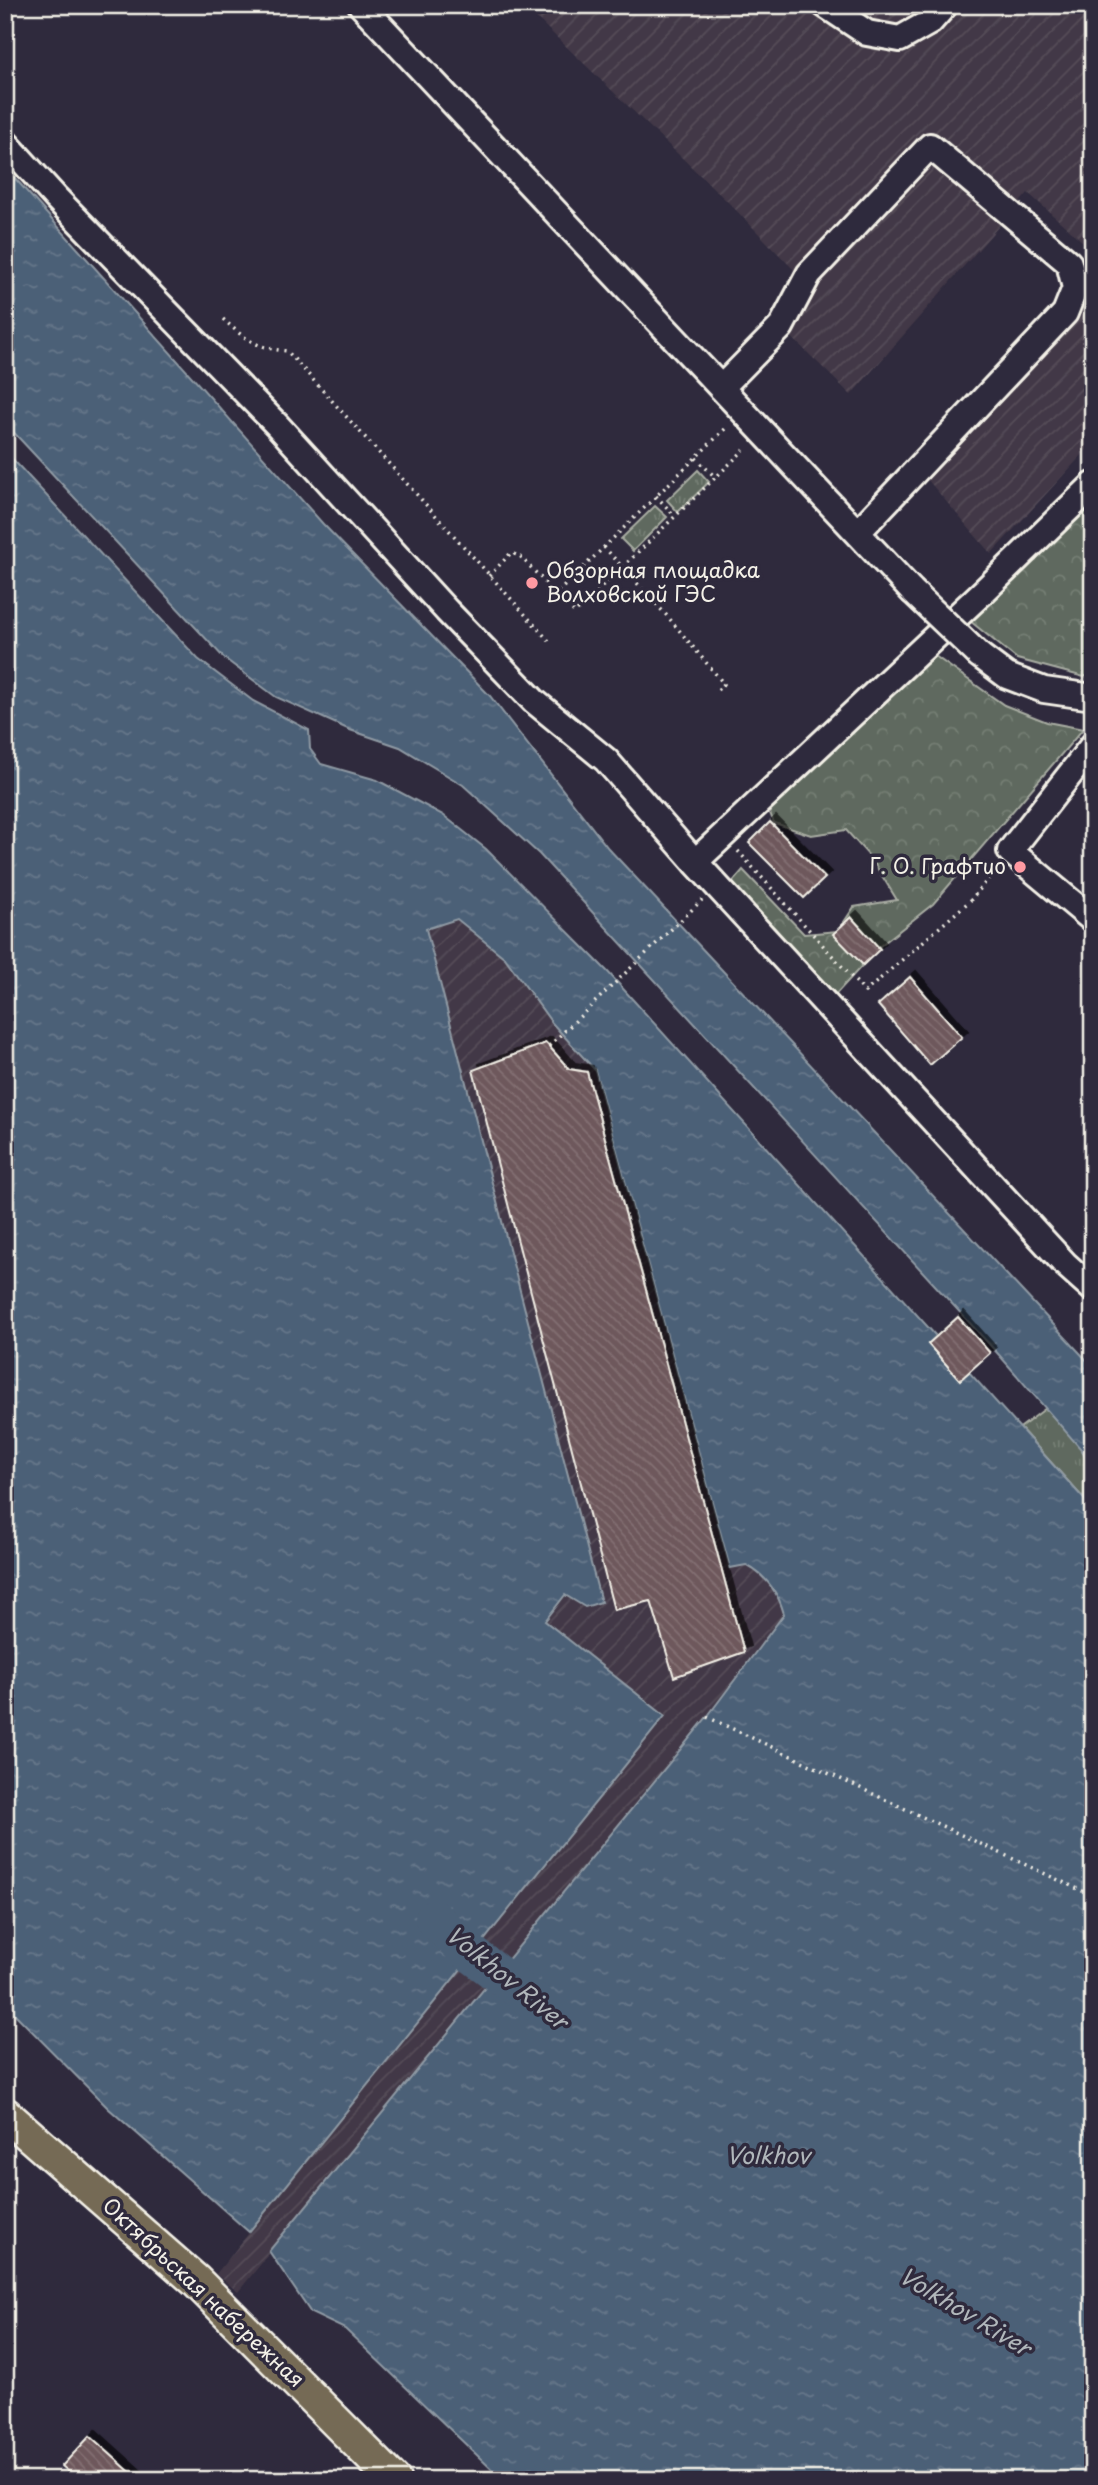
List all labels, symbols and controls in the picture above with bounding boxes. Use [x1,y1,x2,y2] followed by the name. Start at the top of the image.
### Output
[546,553,760,609] place label: Обзорная площадка Волховской ГЭС
[524,575,540,591] marker: Обзорная площадка Волховской ГЭС
[869,849,1006,881] place label: Г. О. Графтио
[1012,859,1028,875] marker: Г. О. Графтио
[440,1917,579,2039] water label: Volkhov River
[726,2137,813,2172] water label: Volkhov
[96,2189,313,2394] street label: Октябрьская набережная
[894,2258,1041,2366] water label: Volkhov River

